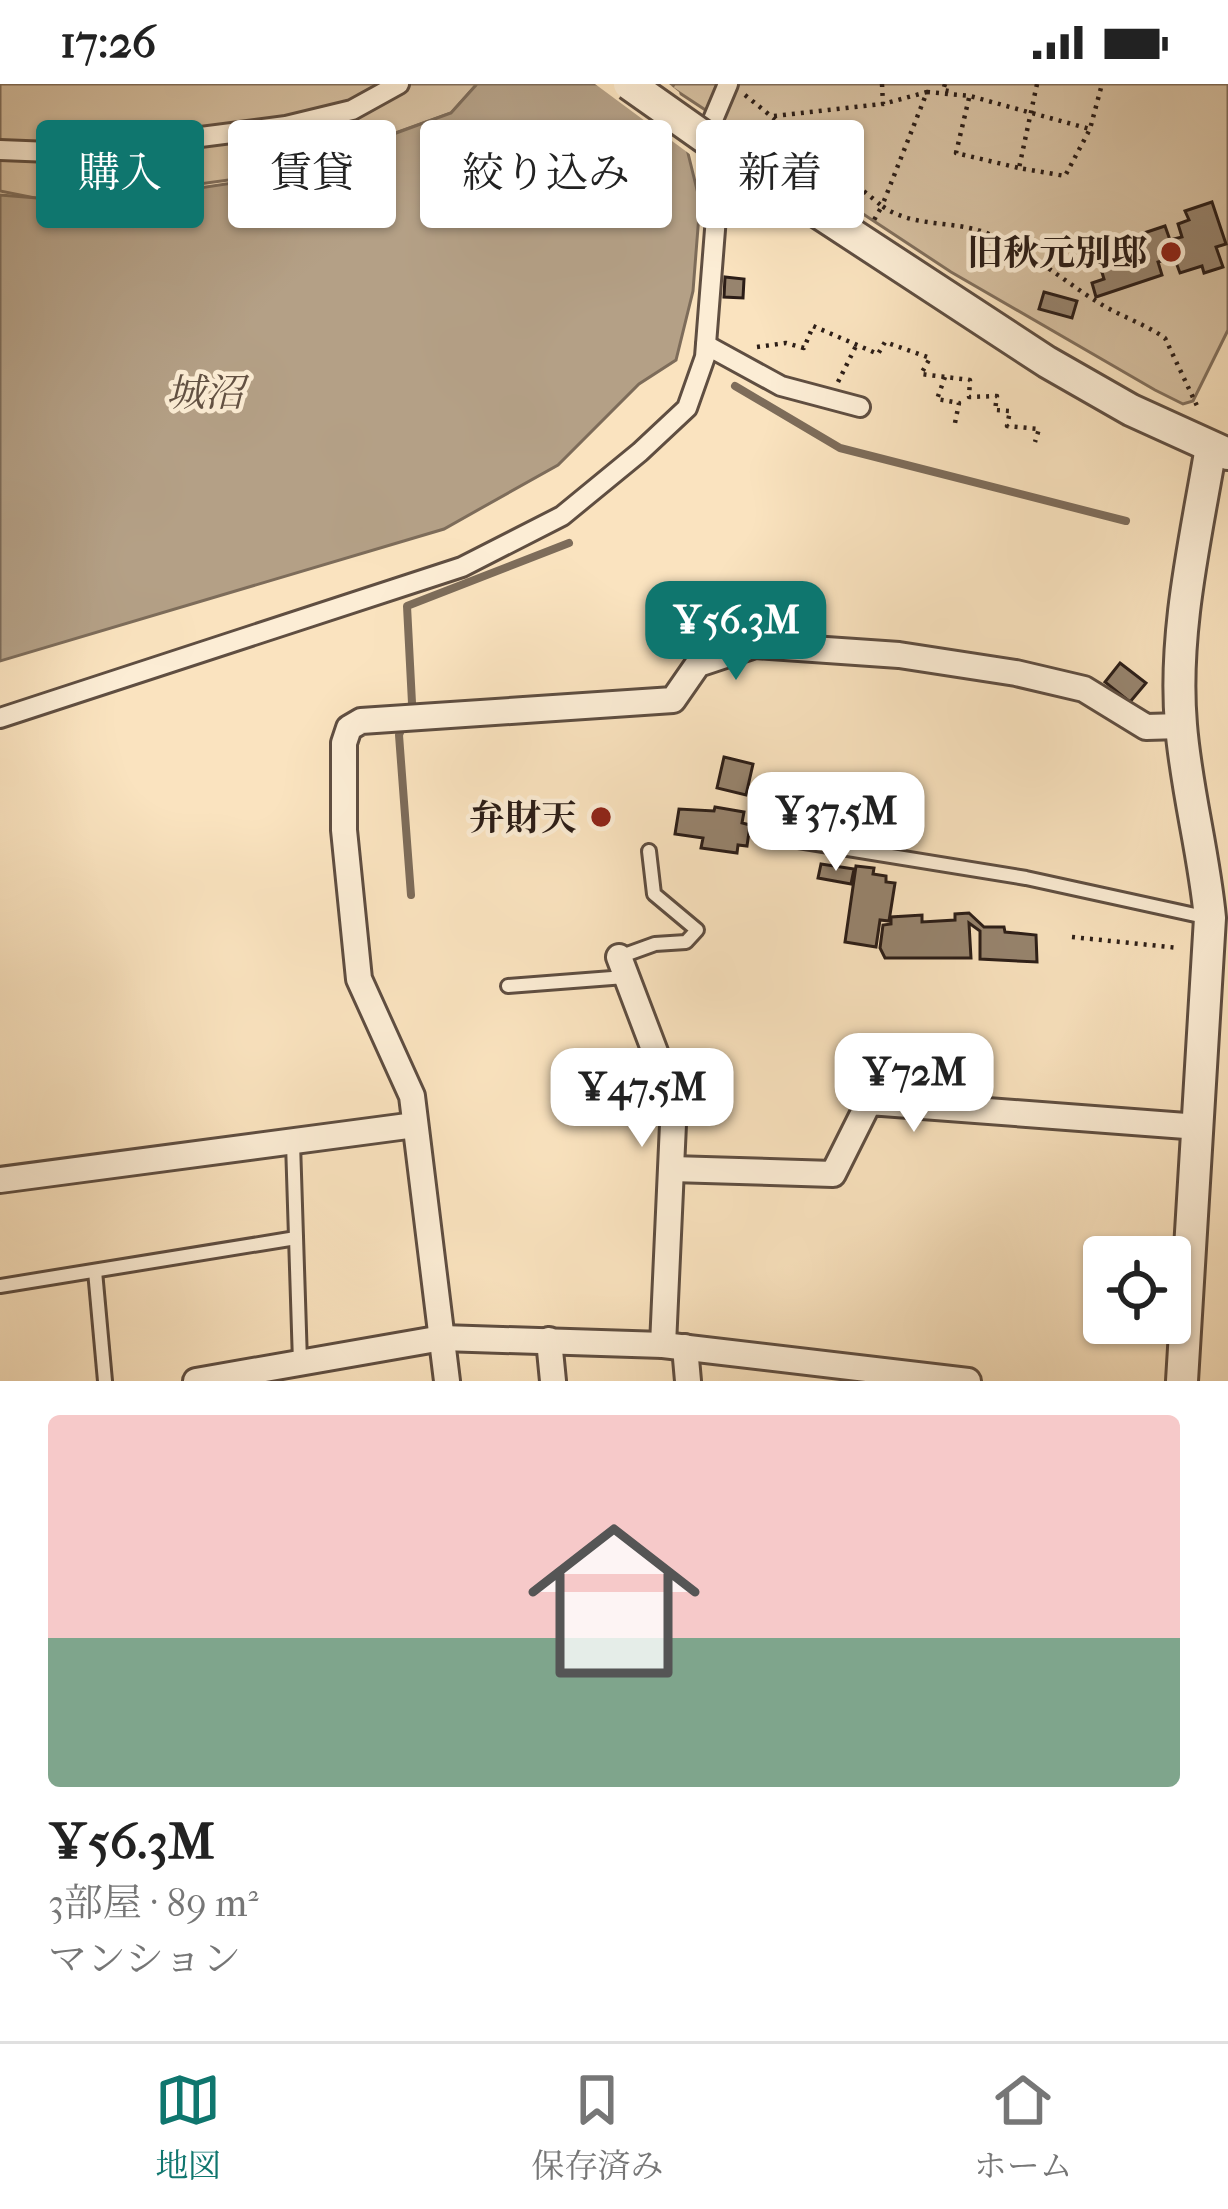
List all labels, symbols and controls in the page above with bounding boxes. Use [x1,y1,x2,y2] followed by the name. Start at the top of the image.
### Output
[60,16,156,69] text: 17:26
[36,120,204,228] chip: 購入
[228,120,396,228] chip: 賃貸
[420,120,672,228] chip: 絞り込み
[696,120,864,228] chip: 新着
[967,232,1147,274] place label: 旧秋元別邸
[1158,239,1184,265] marker: 旧秋元別邸
[166,370,250,416] water label: 城沼
[638,581,834,683] pin: ¥56.3M
[672,597,800,643] text: ¥56.3M
[738,772,934,874] pin: ¥37.5M
[775,788,897,834] text: ¥37.5M
[469,797,577,839] place label: 弁財天
[588,804,614,830] marker: 弁財天
[843,1033,985,1135] pin: ¥72M
[544,1048,740,1150] pin: ¥47.5M
[862,1049,966,1095] text: ¥72M
[578,1064,706,1110] text: ¥47.5M
[1083,1236,1191,1344] map controls
[1083,1236,1191,1344] button: locate
[506,1493,722,1709] icon: home
[48,1811,215,1871] text: ¥56.3M
[48,1880,258,1926] text: 3部屋 · 89 m²
[48,1936,241,1982] text: マンション
[155,2067,221,2186] tab: 地図
[531,2067,663,2186] tab: 保存済み
[974,2067,1073,2186] tab: ホーム

